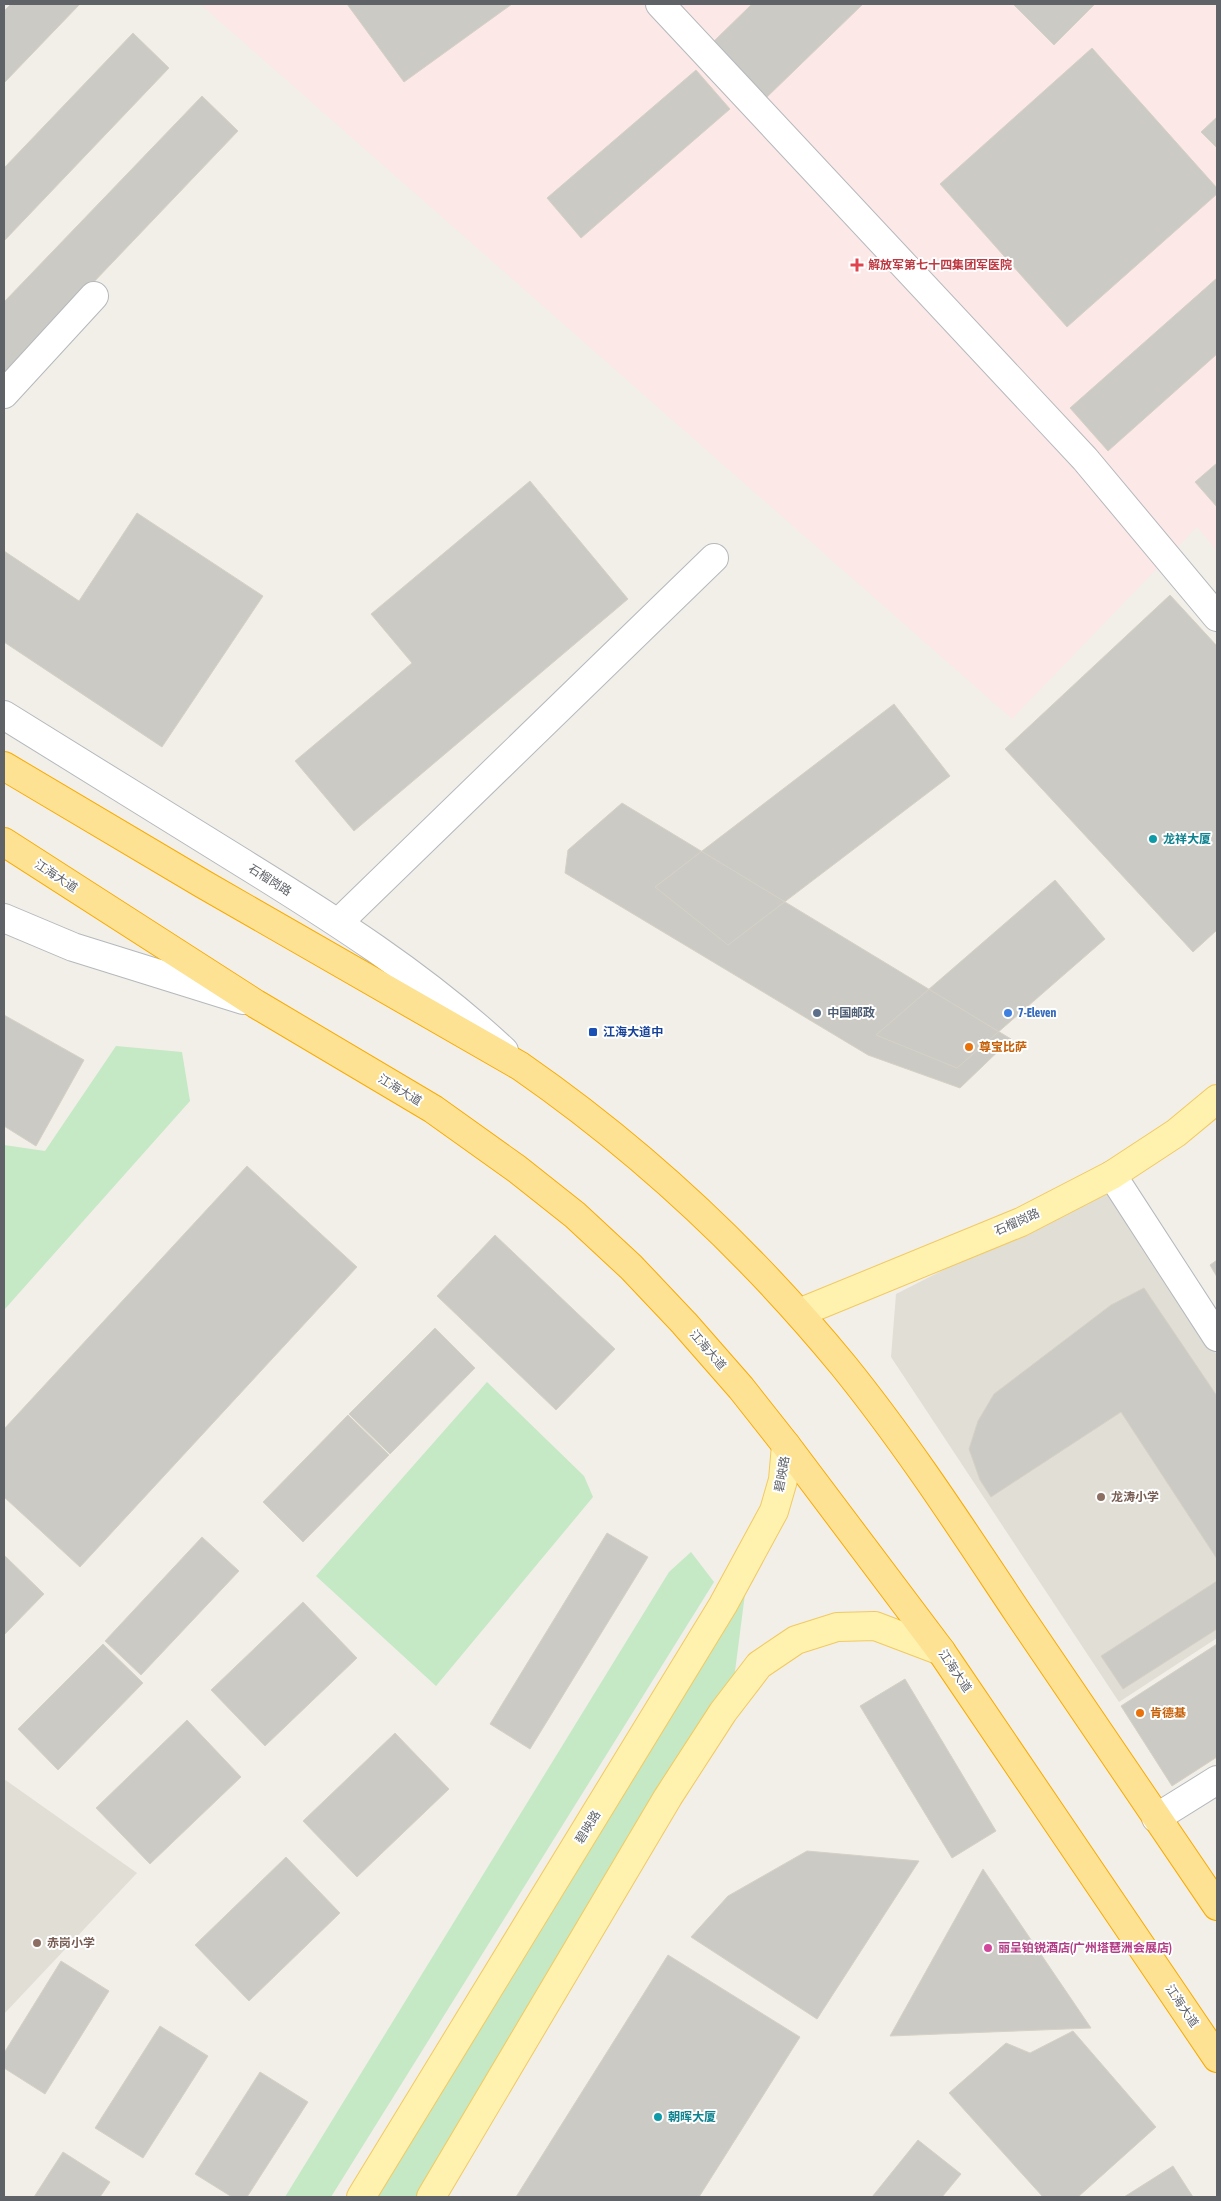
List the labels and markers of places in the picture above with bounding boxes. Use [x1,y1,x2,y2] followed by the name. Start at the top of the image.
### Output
[850,258,864,272] marker: 解放军第七十四集团军医院
[868,258,1012,272] place label: 解放军第七十四集团军医院
[1163,832,1211,846] place label: 龙祥大厦
[1147,833,1159,845] marker: 龙祥大厦
[827,1006,875,1020] place label: 中国邮政
[1018,1006,1056,1020] place label: 7-Eleven
[811,1007,823,1019] marker: 中国邮政
[1002,1007,1014,1019] marker: 7-Eleven
[603,1025,663,1039] place label: 江海大道中
[587,1026,599,1038] marker: 江海大道中
[979,1040,1027,1054] place label: 尊宝比萨
[963,1041,975,1053] marker: 尊宝比萨
[1111,1490,1159,1504] place label: 龙涛小学
[1095,1491,1107,1503] marker: 龙涛小学
[1150,1706,1186,1720] place label: 肯德基
[1134,1707,1146,1719] marker: 肯德基
[47,1936,95,1950] place label: 赤岗小学
[31,1937,43,1949] marker: 赤岗小学
[998,1941,1172,1955] place label: 丽呈铂锐酒店(广州塔琶洲会展店)
[982,1942,994,1954] marker: 丽呈铂锐酒店(广州塔琶洲会展店)
[668,2110,716,2124] place label: 朝晖大厦
[652,2111,664,2123] marker: 朝晖大厦

